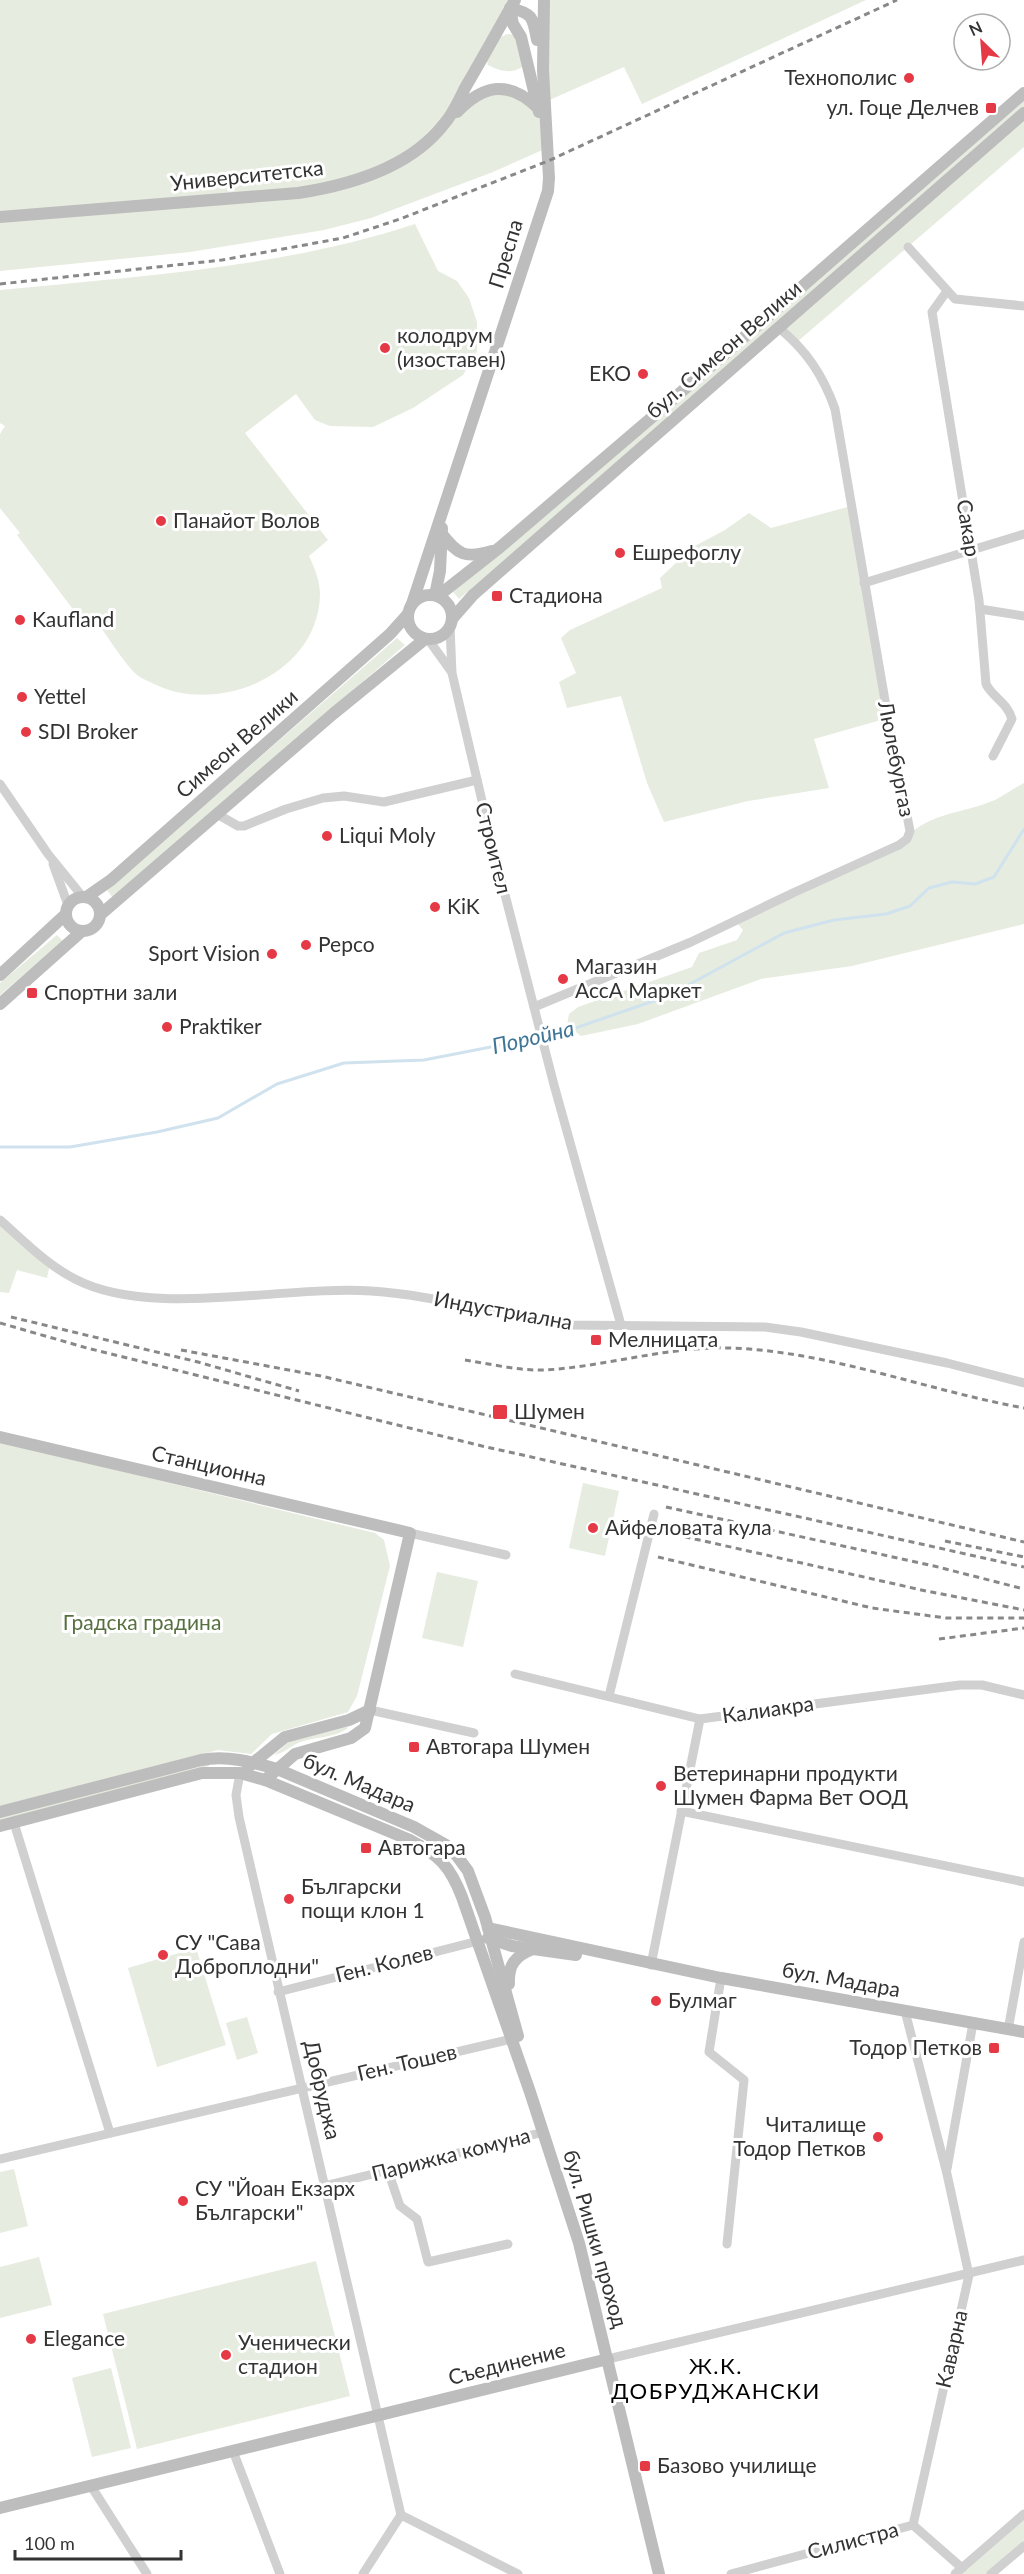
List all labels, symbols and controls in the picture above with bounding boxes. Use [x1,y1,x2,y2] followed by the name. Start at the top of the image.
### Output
[952,12,1012,72] north arrow
[966,17,985,39] text: N
[784,64,897,89] place label: Технополис
[902,71,916,85] marker: Технополис
[826,94,979,119] place label: ул. Гоце Делчев
[984,101,998,115] marker: ул. Гоце Делчев
[169,154,325,195] street label: Университетска
[482,216,527,291] street label: Преспа
[640,275,806,423] street label: бул. Симеон Велики
[397,322,506,371] place label: колодрум (изоставен)
[378,341,392,355] marker: колодрум (изоставен)
[589,360,631,385] place label: EKO
[636,367,650,381] marker: EKO
[953,497,986,558] street label: Сакар
[173,507,320,532] place label: Панайот Волов
[154,514,168,528] marker: Панайот Волов
[632,539,741,564] place label: Ешрефоглу
[613,546,627,560] marker: Ешрефоглу
[509,582,603,607] place label: Стадиона
[490,589,504,603] marker: Стадиона
[32,606,114,631] place label: Kaufland
[13,613,27,627] marker: Kaufland
[34,683,86,708] place label: Yettel
[170,683,302,802] street label: Симеон Велики
[15,690,29,704] marker: Yettel
[874,698,921,819] street label: Люлебургаз
[38,718,138,743] place label: SDI Broker
[19,725,33,739] marker: SDI Broker
[471,799,518,896] street label: Строител
[339,822,436,847] place label: Liqui Moly
[320,829,334,843] marker: Liqui Moly
[447,893,480,918] place label: KiK
[428,900,442,914] marker: KiK
[318,931,375,956] place label: Pepco
[299,938,313,952] marker: Pepco
[148,940,260,965] place label: Sport Vision
[265,947,279,961] marker: Sport Vision
[575,953,702,1002] place label: Магазин АссА Маркет
[556,972,570,986] marker: Магазин АссА Маркет
[44,979,177,1004] place label: Спортни зали
[25,986,39,1000] marker: Спортни зали
[179,1013,262,1038] place label: Praktiker
[489,1014,577,1059] water label: Поройна
[160,1020,174,1034] marker: Praktiker
[432,1285,574,1334] street label: Индустриална
[608,1326,718,1351] place label: Мелницата
[589,1333,603,1347] marker: Мелницата
[514,1398,585,1423] place label: Шумен
[491,1403,509,1421] marker: Шумен
[149,1439,269,1490] street label: Станционна
[605,1514,772,1539] place label: Айфеловата кула
[586,1521,600,1535] marker: Айфеловата кула
[63,1609,221,1634] park label: Градска градина
[720,1690,815,1727] street label: Калиакра
[426,1733,590,1758] place label: Автогара Шумен
[407,1740,421,1754] marker: Автогара Шумен
[300,1747,420,1816] street label: бул. Мадара
[673,1760,908,1809] place label: Ветеринарни продукти Шумен Фарма Вет ООД
[654,1779,668,1793] marker: Ветеринарни продукти Шумен Фарма Вет ООД
[378,1834,466,1859] place label: Автогара
[359,1841,373,1855] marker: Автогара
[301,1873,425,1922] place label: Български пощи клон 1
[282,1892,296,1906] marker: Български пощи клон 1
[175,1929,319,1978] place label: СУ "Сава Доброплодни"
[332,1938,435,1987] street label: Ген. Колев
[156,1948,170,1962] marker: СУ "Сава Доброплодни"
[780,1956,902,2001] street label: бул. Мадара
[668,1987,737,2012] place label: Булмаг
[649,1994,663,2008] marker: Булмаг
[849,2034,982,2059] place label: Тодор Петков
[300,2037,347,2142] street label: Добруджа
[354,2038,459,2085] street label: Ген. Тошев
[987,2041,1001,2055] marker: Тодор Петков
[733,2111,866,2160] place label: Читалище Тодор Петков
[369,2122,533,2185] street label: Парижка комуна
[871,2130,885,2144] marker: Читалище Тодор Петков
[559,2147,634,2330] street label: бул. Ришки проход
[195,2175,355,2224] place label: СУ "Йоан Екзарх Български"
[176,2194,190,2208] marker: СУ "Йоан Екзарх Български"
[929,2307,972,2390] street label: Каварна
[43,2325,125,2350] place label: Elegance
[238,2329,351,2378] place label: Ученически стадион
[24,2332,38,2346] marker: Elegance
[445,2336,568,2389] street label: Съединение
[219,2348,233,2362] marker: Ученически стадион
[611,2352,821,2404] district label: Ж.К. ДОБРУДЖАНСКИ
[657,2452,817,2477] place label: Базово училище
[638,2459,652,2473] marker: Базово училище
[804,2515,901,2564] street label: Силистра
[15,2523,182,2561] scale bar
[24,2532,75,2554] text: 100 m

